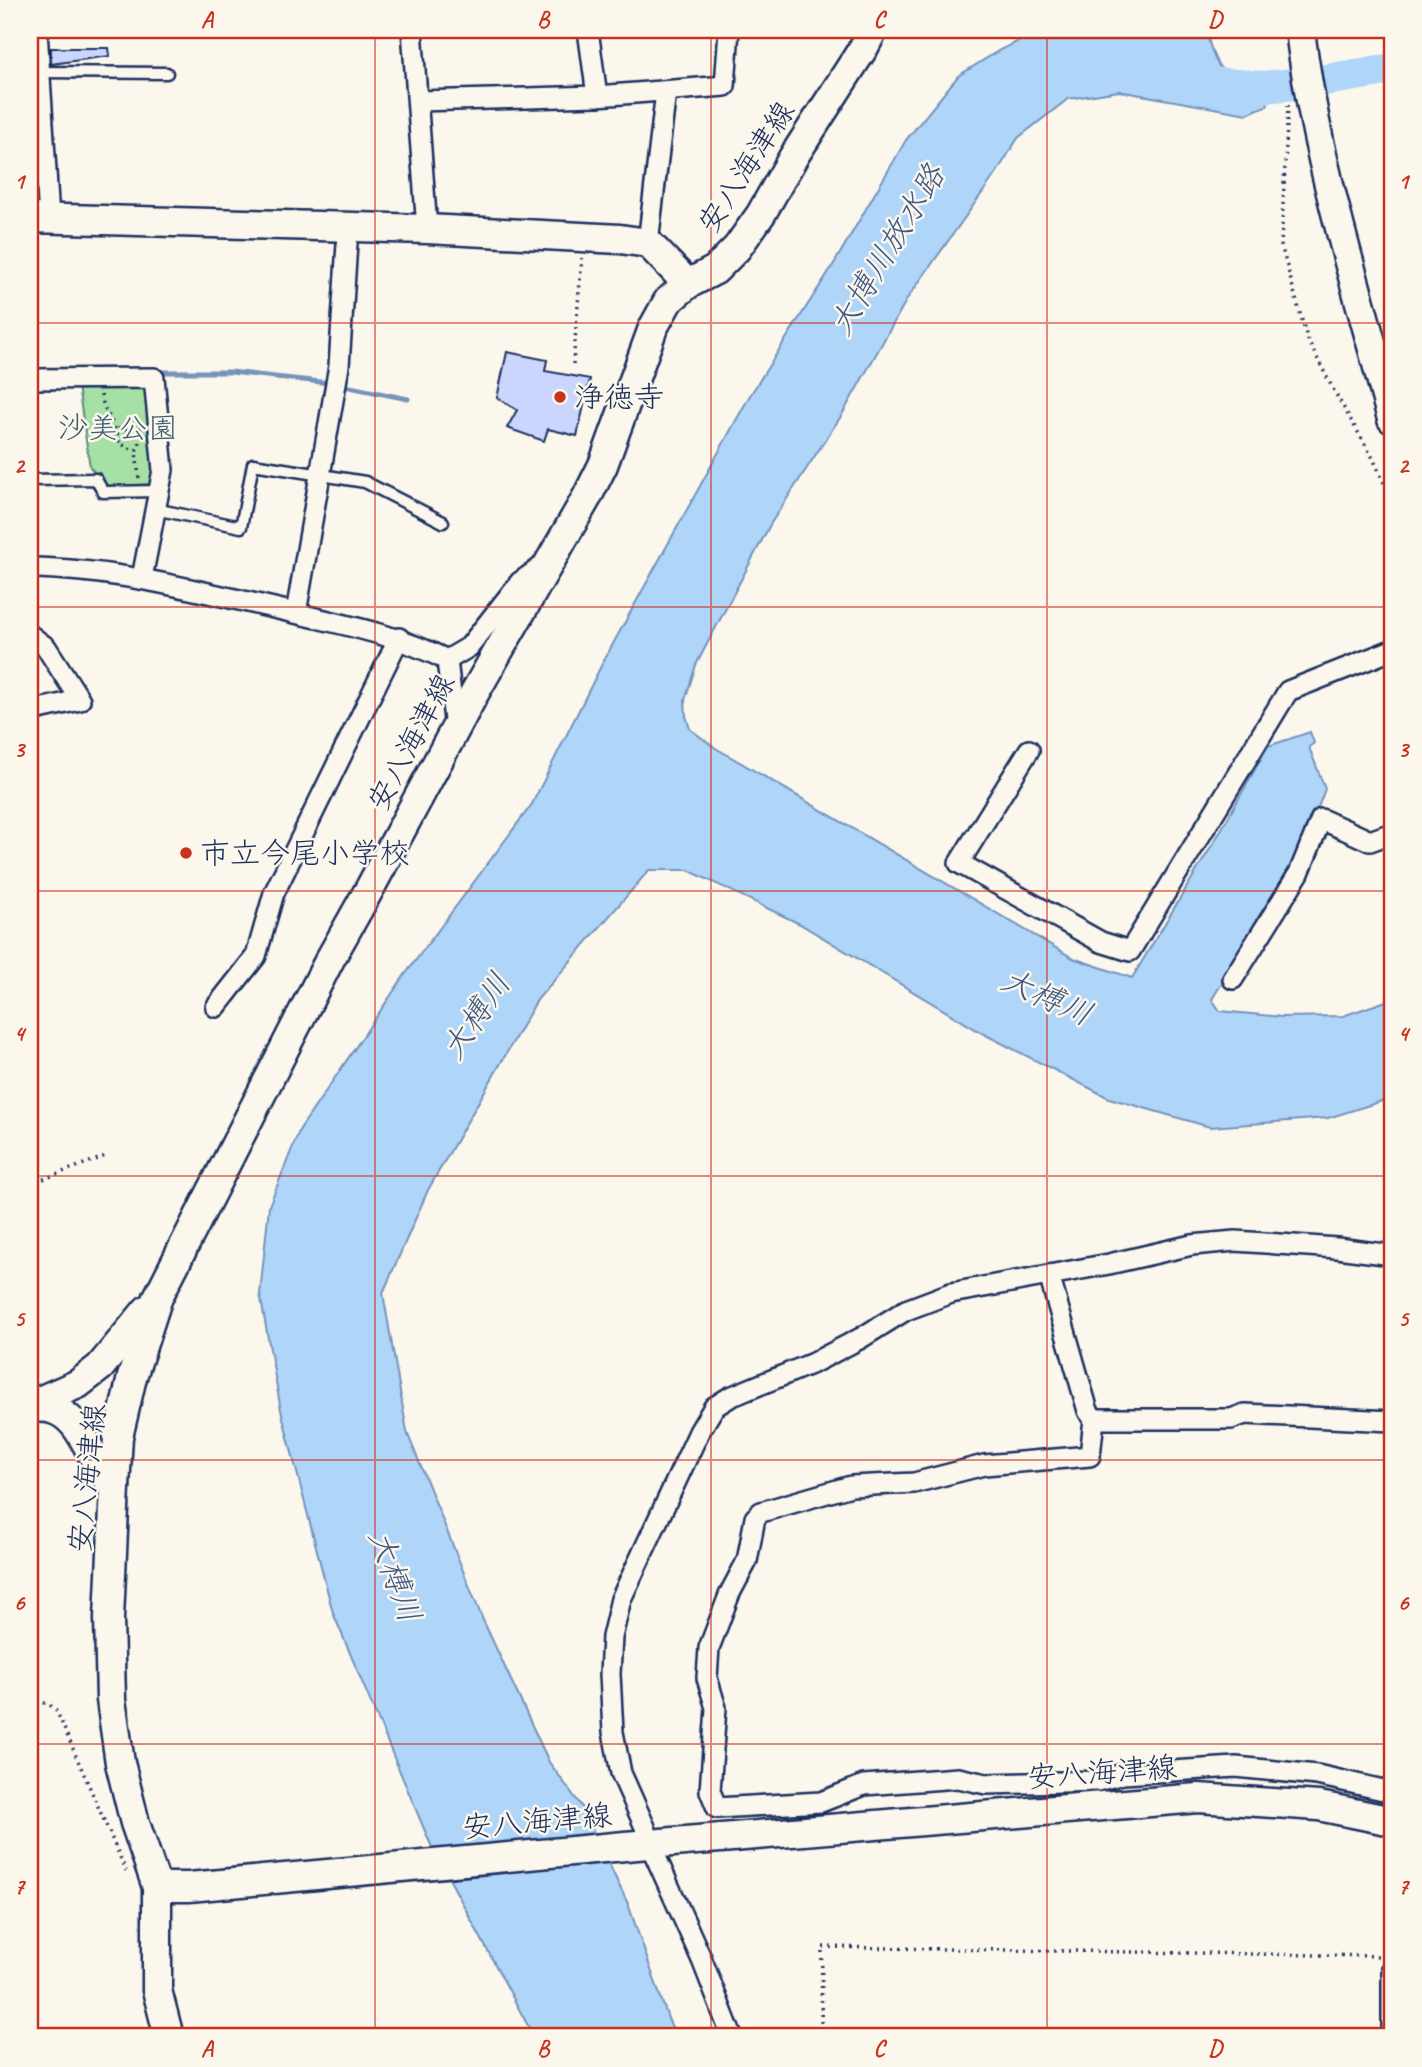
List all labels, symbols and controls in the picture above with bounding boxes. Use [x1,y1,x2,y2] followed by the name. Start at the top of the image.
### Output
[201,5,215,34] text: A
[537,5,551,34] text: B
[874,5,888,34] text: C
[1208,5,1224,34] text: D
[689,94,803,240] street label: 安八海津線
[820,155,955,343] water label: 大博川放水路
[14,167,27,196] text: 1
[1398,167,1411,196] text: 1
[574,378,664,416] place label: 浄徳寺
[552,389,568,405] marker: 浄徳寺
[58,409,178,447] park label: 沙美公園
[14,451,27,480] text: 2
[1398,451,1411,480] text: 2
[359,667,463,817] street label: 安八海津線
[14,735,27,764] text: 3
[1398,735,1411,764] text: 3
[200,834,410,872] place label: 市立今尾小学校
[178,845,194,861] marker: 市立今尾小学校
[995,959,1099,1035] water label: 大榑川
[432,965,520,1067] water label: 大榑川
[14,1019,27,1048] text: 4
[1398,1019,1411,1048] text: 4
[14,1304,26,1333] text: 5
[1398,1304,1410,1333] text: 5
[60,1401,114,1555] street label: 安八海津線
[359,1524,431,1628] water label: 大榑川
[14,1588,27,1617] text: 6
[1398,1588,1411,1617] text: 6
[1026,1748,1178,1796] street label: 安八海津線
[461,1796,613,1846] street label: 安八海津線
[14,1872,27,1901] text: 7
[1398,1872,1411,1901] text: 7
[201,2034,215,2063] text: A
[537,2034,551,2063] text: B
[874,2034,888,2063] text: C
[1208,2034,1224,2063] text: D

